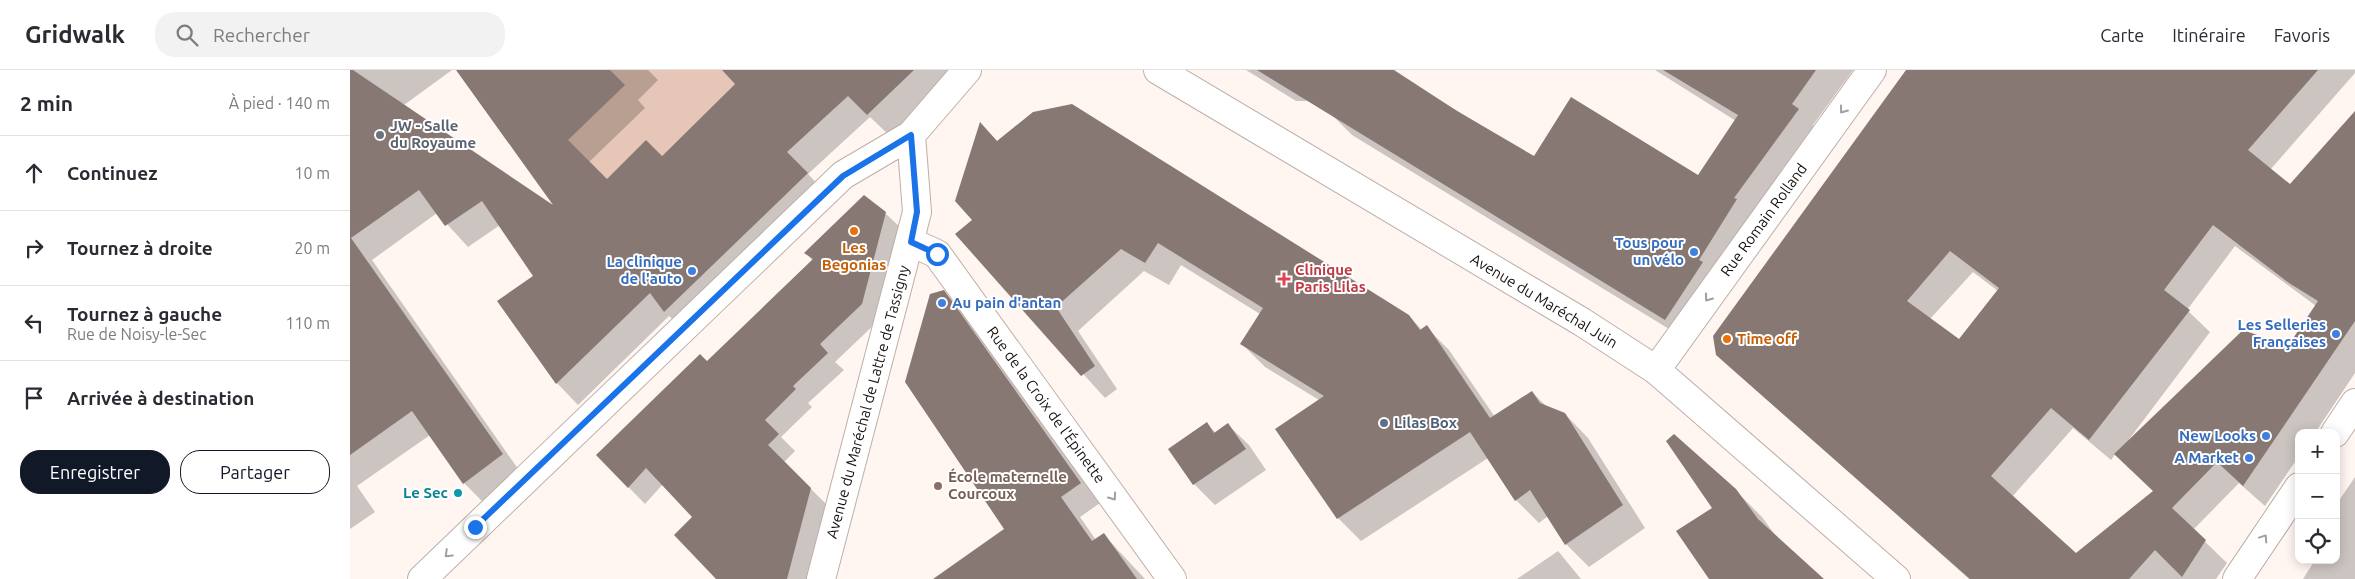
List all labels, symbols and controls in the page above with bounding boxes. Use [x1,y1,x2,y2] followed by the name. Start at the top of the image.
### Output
[155,12,505,57] search box
[25,21,125,48] text: Gridwalk
[173,21,201,49] icon: search
[213,24,310,46] text: Rechercher
[2100,25,2144,45] text: Carte
[2172,25,2246,45] text: Itinéraire
[2274,25,2330,45] text: Favoris
[20,91,73,115] text: 2 min
[229,94,330,112] text: À pied · 140 m
[1840,104,1849,113] one-way arrow
[390,117,476,151] place label: JW - Salle du Royaume
[374,129,386,141] marker: JW - Salle du Royaume
[20,159,48,187] icon: ahead
[1717,160,1810,279] street label: Rue Romain Rolland
[67,162,157,184] text: Continuez
[294,164,330,182] text: 10 m
[848,225,860,237] marker: Les Begonias
[20,234,48,262] icon: right
[1615,234,1685,268] place label: Tous pour un vélo
[67,237,213,259] text: Tournez à droite
[294,239,330,257] text: 20 m
[822,239,886,273] place label: Les Begonias
[926,243,949,266] route start
[1688,246,1700,258] marker: Tous pour un vélo
[1468,250,1621,351] street label: Avenue du Maréchal Juin
[606,253,682,287] place label: La clinique de l'auto
[1295,261,1366,295] place label: Clinique Paris Lilas
[823,263,912,540] street label: Avenue du Maréchal de Lattre de Tassigny
[686,265,698,277] marker: La clinique de l'auto
[1277,272,1291,286] marker: Clinique Paris Lilas
[1705,293,1714,302] one-way arrow
[952,294,1061,311] place label: Au pain d'antan
[936,297,948,309] marker: Au pain d'antan
[67,303,222,325] text: Tournez à gauche
[20,309,48,337] icon: left
[285,314,330,332] text: 110 m
[2238,316,2326,351] place label: Les Selleries Françaises
[984,323,1109,486] street label: Rue de la Croix de l'Épinette
[67,325,207,343] text: Rue de Noisy-le-Sec
[2330,328,2342,340] marker: Les Selleries Françaises
[1737,330,1798,347] place label: Time off
[1721,333,1733,345] marker: Time off
[20,384,48,412] icon: arrive
[67,387,254,409] text: Arrivée à destination
[1394,414,1457,431] place label: Lilas Box
[1378,417,1390,429] marker: Lilas Box
[2179,427,2256,444] place label: New Looks
[2295,429,2340,564] map controls
[2295,429,2340,474] button: +
[2260,430,2272,442] marker: New Looks
[2174,449,2240,466] place label: A Market
[20,450,170,494] button: Enregistrer
[180,450,330,494] button: Partager
[2243,452,2255,464] marker: A Market
[948,468,1067,502] place label: École maternelle Courcoux
[2295,474,2340,519] button: −
[932,480,944,492] marker: École maternelle Courcoux
[403,484,448,501] place label: Le Sec
[452,487,464,499] marker: Le Sec
[1107,491,1116,501] one-way arrow
[464,516,487,539] route end
[2295,519,2340,564] button: locate
[2258,535,2267,544] one-way arrow
[445,548,454,557] one-way arrow

